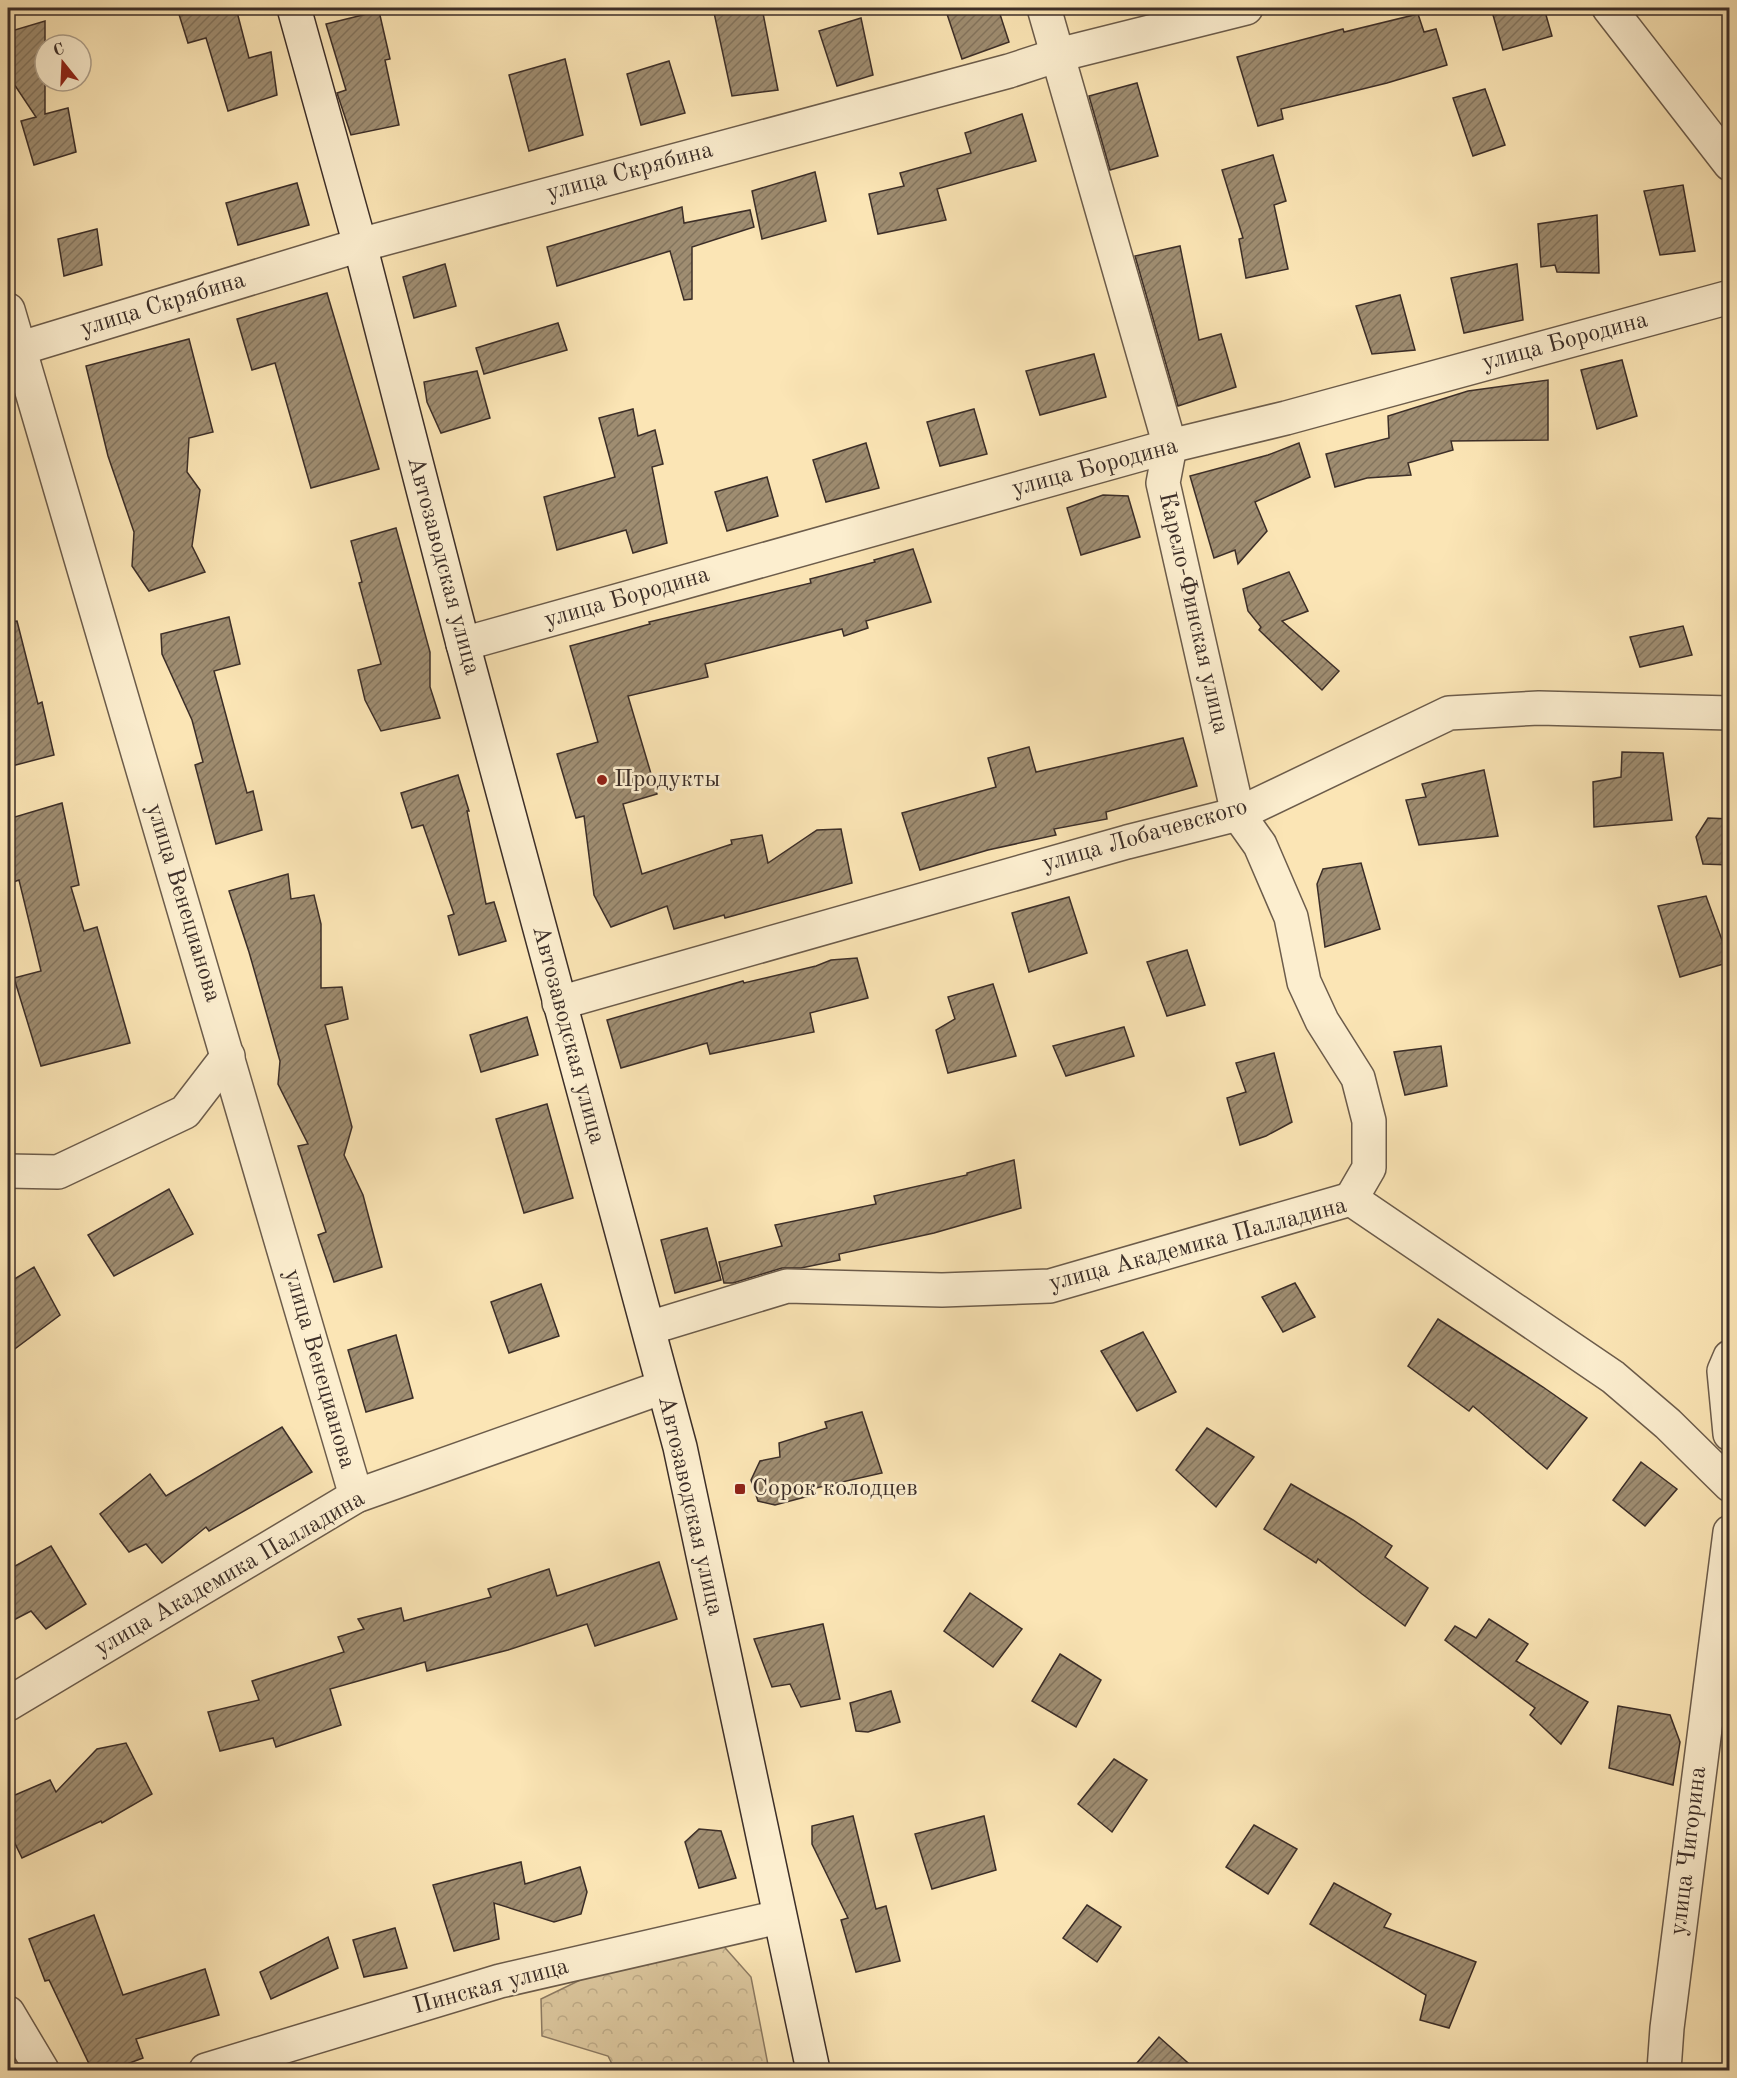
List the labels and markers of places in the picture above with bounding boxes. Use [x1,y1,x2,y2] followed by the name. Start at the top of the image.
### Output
[614,768,720,792] place label: Продукты
[595,773,609,787] marker: Продукты
[752,1477,918,1501] place label: Сорок колодцев
[733,1482,747,1496] marker: Сорок колодцев

